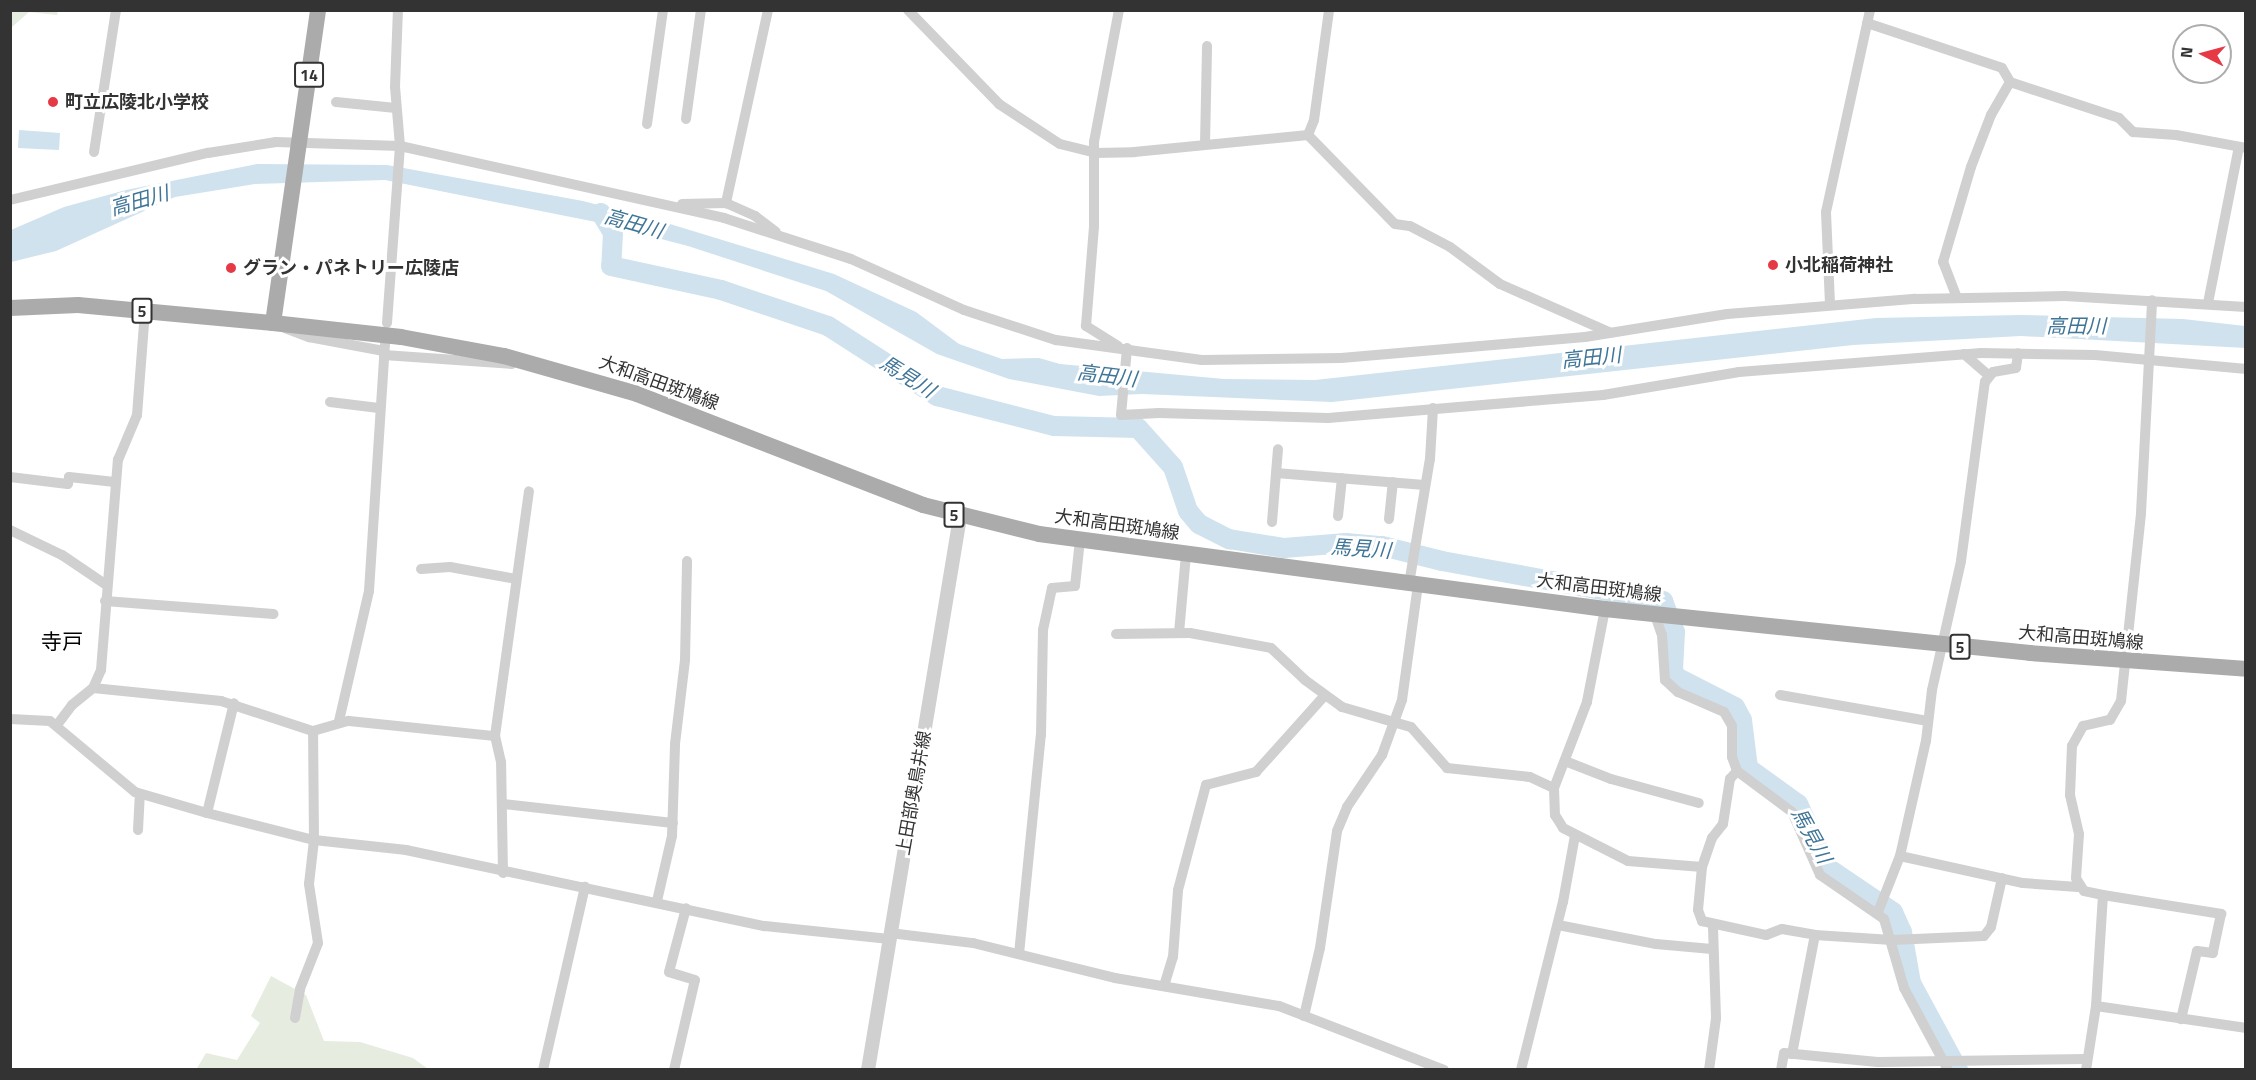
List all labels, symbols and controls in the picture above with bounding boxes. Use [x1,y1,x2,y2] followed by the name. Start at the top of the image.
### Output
[2172,24,2232,84] north arrow
[2174,46,2199,59] text: N
[294,62,324,88] road number: 14
[65,91,209,113] place label: 町立広陵北小学校
[46,95,60,109] marker: 町立広陵北小学校
[107,180,171,220] water label: 高田川
[602,203,666,243] water label: 高田川
[1785,254,1893,276] place label: 小北稲荷神社
[243,257,459,279] place label: グラン・パネトリー広陵店
[1766,258,1780,272] marker: 小北稲荷神社
[224,261,238,275] marker: グラン・パネトリー広陵店
[132,298,152,324] road number: 5
[2046,313,2106,337] water label: 高田川
[1560,342,1622,372] water label: 高田川
[876,350,940,402] water label: 馬見川
[596,351,722,415] street label: 大和高田斑鳩線
[1076,359,1138,391] water label: 高田川
[944,502,964,528] road number: 5
[1053,506,1181,544] street label: 大和高田斑鳩線
[1330,534,1392,562] water label: 馬見川
[1535,570,1663,606] street label: 大和高田斑鳩線
[2017,622,2145,654] street label: 大和高田斑鳩線
[41,628,83,654] district label: 寺戸
[1950,634,1970,660] road number: 5
[892,729,936,857] street label: 上田部奥鳥井線
[1787,803,1837,867] water label: 馬見川

